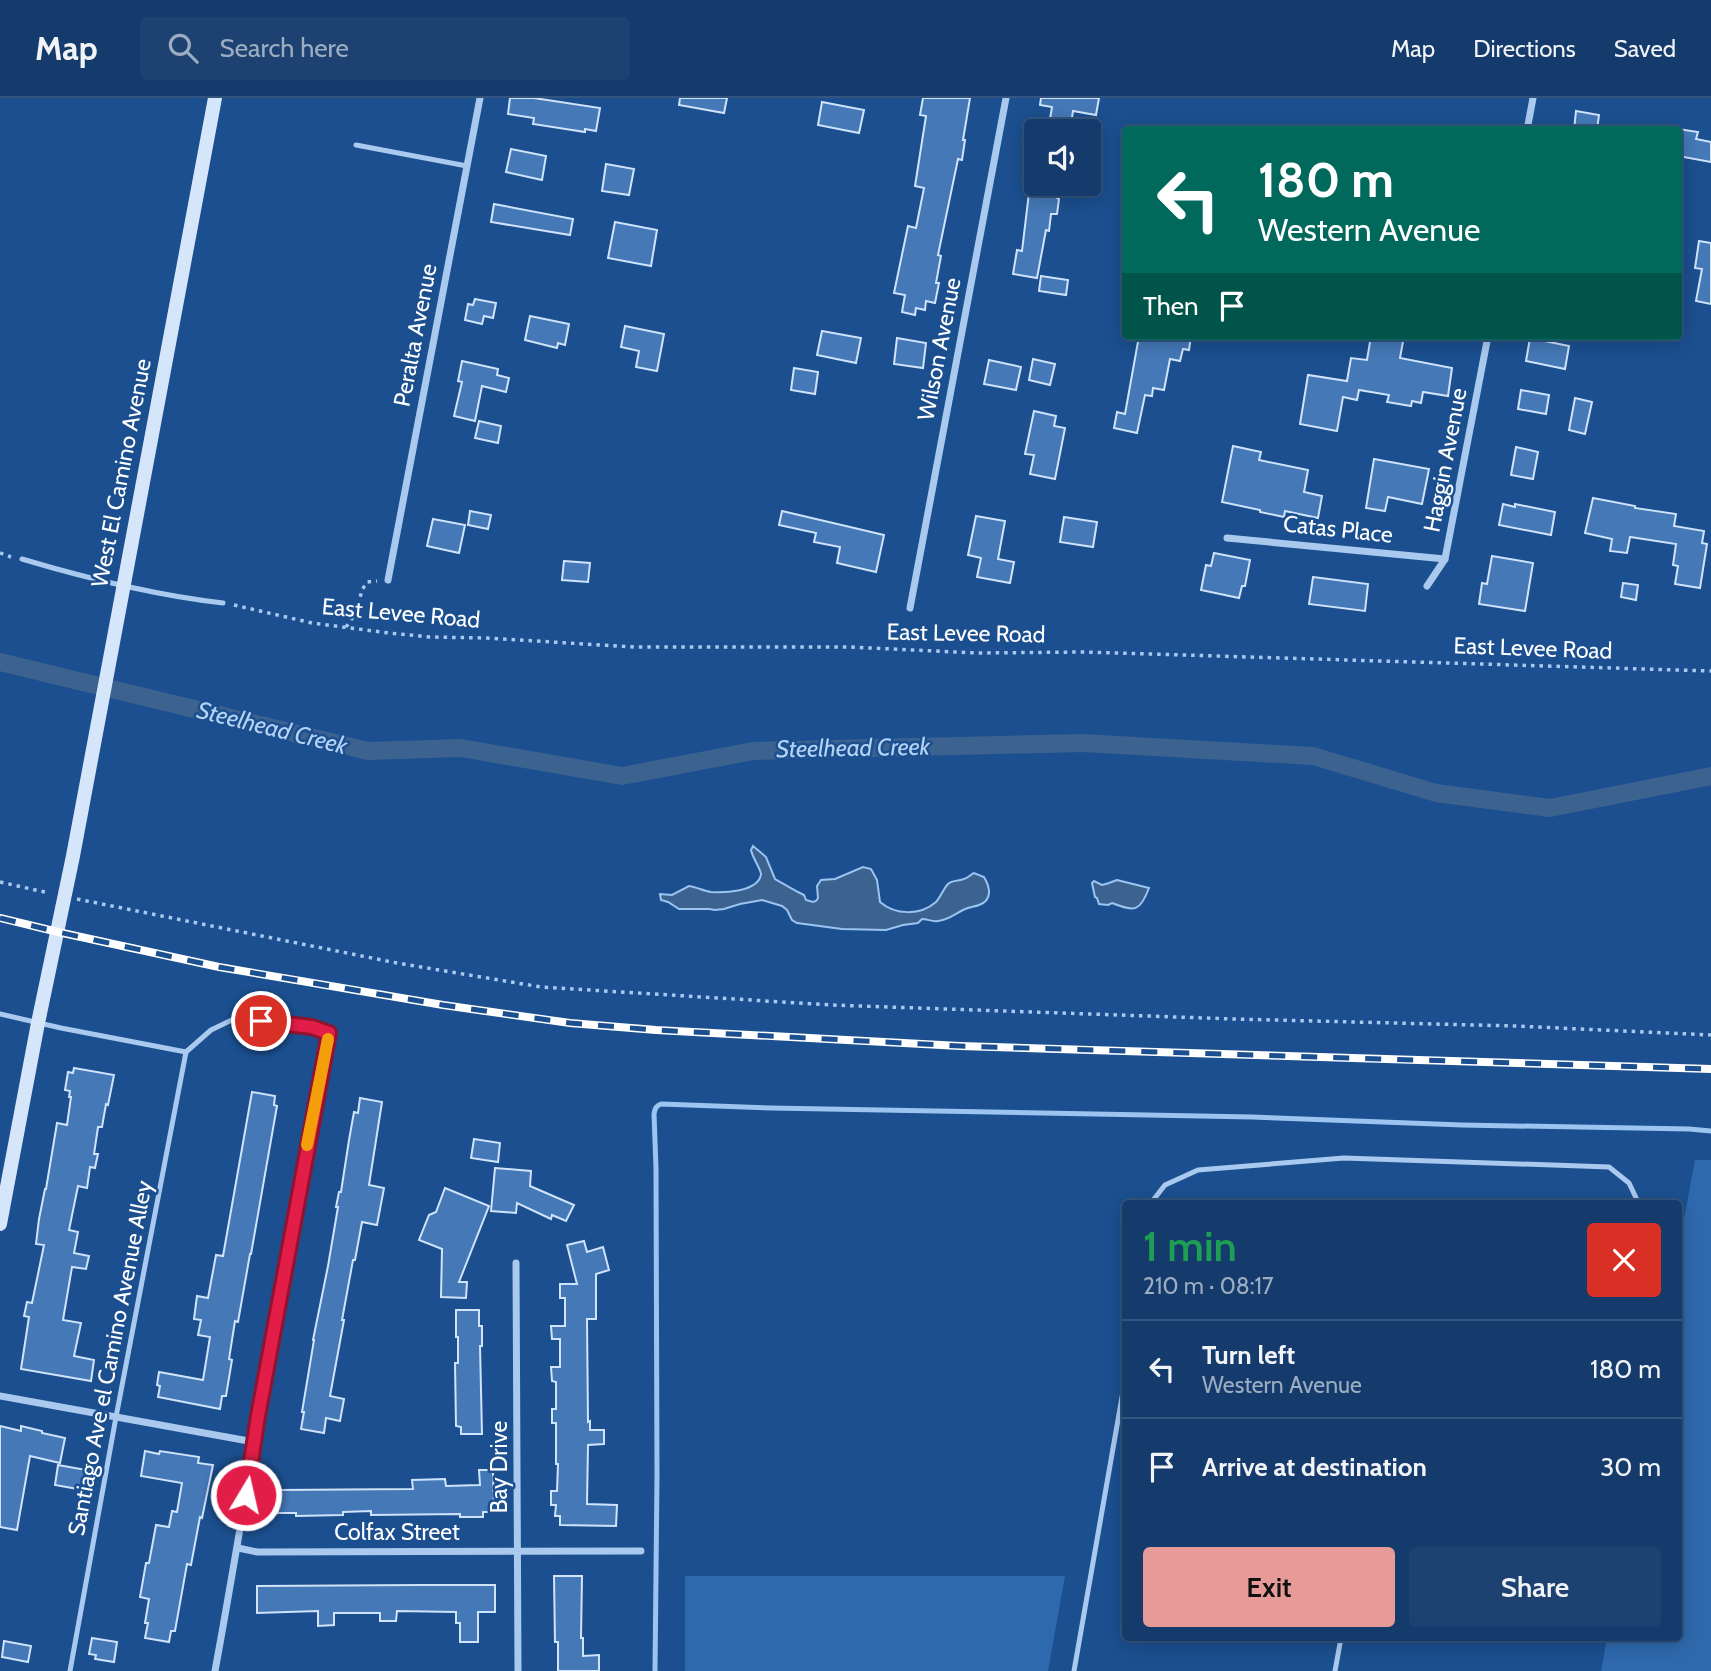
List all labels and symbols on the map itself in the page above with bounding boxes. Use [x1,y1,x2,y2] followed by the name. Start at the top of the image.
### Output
[387,261,443,409] street label: Peralta Avenue
[911,275,967,423] street label: Wilson Avenue
[85,356,157,590] street label: West El Camino Avenue
[1417,385,1473,534] street label: Haggin Avenue
[1282,509,1394,549] street label: Catas Place
[321,592,481,634] street label: East Levee Road
[886,618,1046,648] street label: East Levee Road
[1453,631,1613,665] street label: East Levee Road
[194,695,351,760] water label: Steelhead Creek
[776,732,931,763] water label: Steelhead Creek
[231,991,291,1051] pin
[62,1178,158,1538] street label: Santiago Ave el Camino Avenue Alley
[485,1420,513,1513] street label: Bay Drive
[209,1458,283,1532] position arrow
[334,1518,460,1546] street label: Colfax Street

